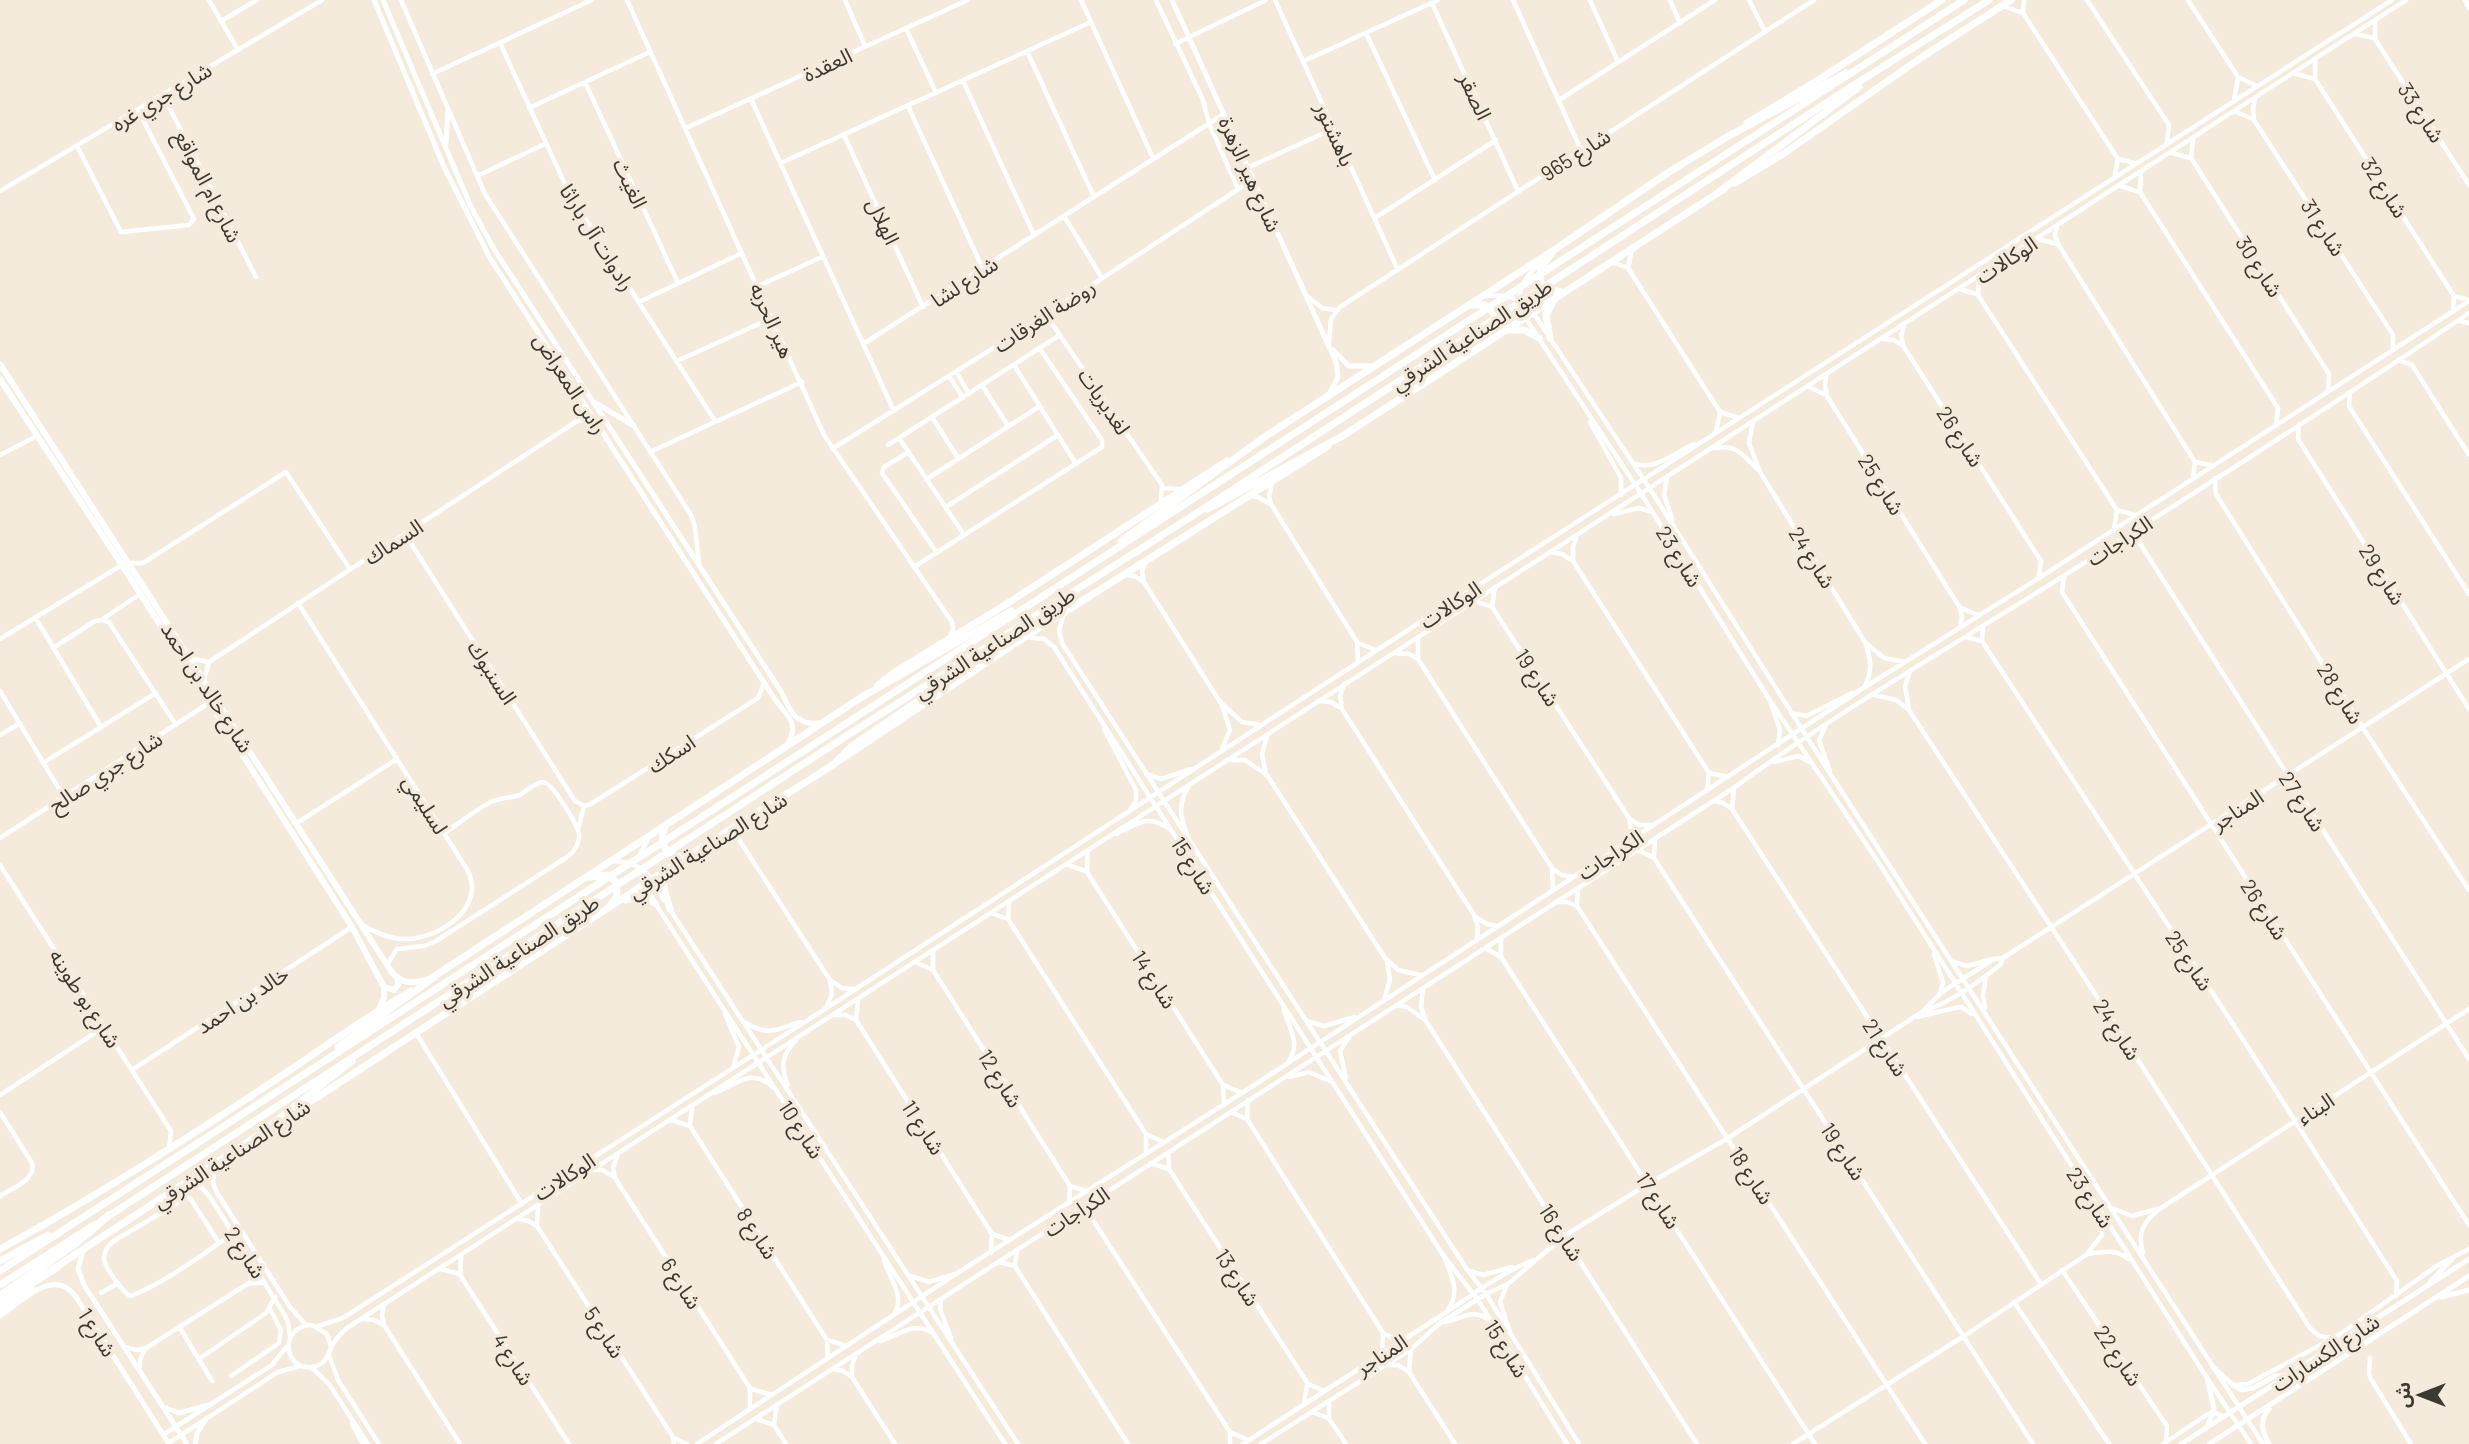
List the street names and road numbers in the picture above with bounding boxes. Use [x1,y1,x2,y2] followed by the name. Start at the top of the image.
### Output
[798,42,856,86] street label: العقدة
[106,56,218,140] street label: شارع جري غره
[1453,68,1498,124] street label: الصقر
[2390,77,2451,149] street label: شارع 33
[1310,97,1361,170] street label: باهشتور
[1211,112,1288,237] street label: شارع هير الزهرة
[1536,122,1617,189] street label: شارع 965
[166,126,248,249] street label: شارع ام المواقع
[2353,152,2414,224] street label: شارع 32
[609,154,653,212] street label: الغيث
[554,179,641,296] street label: رادوات آل باراثا
[862,194,906,249] street label: الهلال
[2293,194,2352,262] street label: شارع 31
[1971,230,2042,289] street label: الوكالات
[2228,231,2289,303] street label: شارع 30
[926,250,1004,315] street label: شارع لشا
[989,273,1100,358] street label: روضة الغرقات
[1386,273,1559,399] street label: طريق الصناعية الشرقي
[744,278,801,362] street label: هير الحربه
[528,328,613,439] street label: راس المعراض
[1073,363,1136,440] street label: لغديريات
[1929,401,1990,473] street label: شارع 26
[1850,449,1910,521] street label: شارع 25
[2081,510,2157,571] street label: الكراجات
[359,513,427,569] street label: السماك
[1648,521,1708,593] street label: شارع 23
[1781,522,1842,595] street label: شارع 24
[2351,539,2411,611] street label: شارع 29
[1415,575,1486,634] street label: الوكالات
[909,581,1082,707] street label: طريق الصناعية الشرقي
[153,617,259,759] street label: شارع خالد بن احمد
[462,635,523,709] street label: السنبوك
[1507,644,1566,713] street label: شارع 19
[2309,658,2369,730] street label: شارع 28
[44,725,169,821] street label: شارع جري صالح
[643,728,699,778] street label: اسكك
[2271,766,2332,838] street label: شارع 27
[394,770,454,841] street label: لسليمي
[2206,783,2268,836] street label: المناجر
[623,786,794,908] street label: شارع الصناعية الشرقي
[1572,824,1648,885] street label: الكراجات
[1163,832,1221,901] street label: شارع 15
[2233,874,2294,946] street label: شارع 26
[433,889,606,1015] street label: طريق الصناعية الشرقي
[2158,925,2219,997] street label: شارع 25
[41,944,127,1054] street label: شارع بو طوينه
[1124,945,1183,1015] street label: شارع 14
[191,960,293,1039] street label: خالد بن احمد
[2086,994,2147,1066] street label: شارع 24
[1855,1014,1914,1083] street label: شارع 21
[970,1044,1028,1114] street label: شارع 12
[2292,1087,2338,1129] street label: البناء
[148,1093,317,1217] street label: شارع الصناعية الشرقي
[771,1095,830,1165] street label: شارع 10
[894,1095,951,1161] street label: شارع 11
[1813,1118,1872,1187] street label: شارع 19
[1721,1142,1780,1211] street label: شارع 18
[529,1147,600,1206] street label: الوكالات
[2059,1162,2120,1234] street label: شارع 23
[1628,1167,1686,1235] street label: شارع 17
[1038,1181,1114,1242] street label: الكراجات
[1531,1199,1590,1268] street label: شارع 16
[729,1203,784,1266] street label: شارع 8
[217,1222,272,1285] street label: شارع 2
[1207,1244,1266,1313] street label: شارع 13
[653,1253,708,1315] street label: شارع 6
[576,1302,631,1364] street label: شارع 5
[70,1303,123,1363] street label: شارع 1
[2267,1308,2386,1399] street label: شارع الكسارات
[1476,1315,1534,1384] street label: شارع 15
[2086,1320,2148,1392] street label: شارع 22
[485,1328,540,1392] street label: شارع 4
[1350,1328,1412,1381] street label: المناجر

